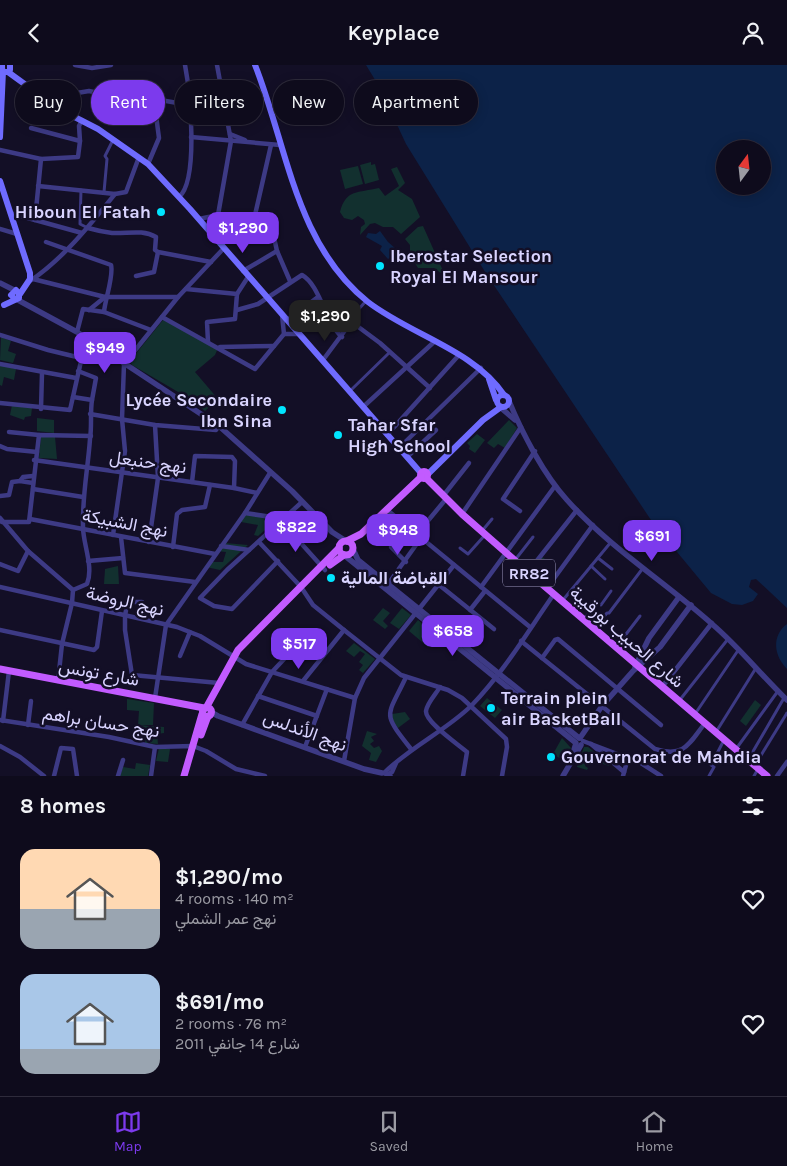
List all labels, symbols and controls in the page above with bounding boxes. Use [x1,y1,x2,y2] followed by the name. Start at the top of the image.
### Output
[20,19,48,47] icon: back
[739,19,767,47] icon: person
[347,20,440,46] text: Keyplace
[15,80,81,125] chip: Buy
[91,80,165,125] chip: Rent
[175,80,263,125] chip: Filters
[273,80,344,125] chip: New
[354,80,478,125] chip: Apartment
[716,140,771,195] north arrow
[716,140,771,195] map controls
[15,201,151,223] place label: Hiboun El Fatah
[155,206,167,218] marker: Hiboun El Fatah
[202,211,284,254] pin: $1,290
[218,218,268,237] text: $1,290
[390,245,552,288] place label: Iberostar Selection Royal El Mansour
[374,260,386,272] marker: Iberostar Selection Royal El Mansour
[284,299,366,342] pin: $1,290
[300,306,350,325] text: $1,290
[75,331,135,374] pin: $949
[85,338,125,357] text: $949
[125,389,272,432] place label: Lycée Secondaire Ibn Sina
[276,404,288,416] marker: Lycée Secondaire Ibn Sina
[348,414,451,457] place label: Tahar Sfar High School
[332,429,344,441] marker: Tahar Sfar High School
[108,446,188,479] street label: نهج حنبعل
[80,504,170,543] street label: نهج الشبيكة
[266,511,326,553] pin: $822
[368,513,428,556] pin: $948
[276,517,316,536] text: $822
[622,519,682,562] pin: $691
[378,520,418,539] text: $948
[634,526,670,545] text: $691
[503,559,555,587] road number: RR82
[341,567,447,589] place label: القباضة المالية
[325,572,337,584] marker: القباضة المالية
[84,581,166,622] street label: نهج الروضة
[565,581,689,693] street label: شارع الحبيب بورقيبة
[423,615,483,657] pin: $658
[433,621,473,640] text: $658
[269,627,329,670] pin: $517
[282,634,316,653] text: $517
[57,655,141,692] street label: شارع تونس
[501,687,621,730] place label: Terrain plein air BasketBall
[41,702,161,743] street label: نهج حسان براهم
[485,702,497,714] marker: Terrain plein air BasketBall
[260,706,350,757] street label: نهج الأندلس
[561,746,761,768] place label: Gouvernorat de Mahdia
[545,751,557,763] marker: Gouvernorat de Mahdia
[739,792,767,820] icon: filters
[20,794,106,818] text: 8 homes
[175,865,283,889] text: $1,290/mo
[60,869,120,929] icon: home
[739,885,767,913] icon: heart
[175,889,294,908] text: 4 rooms · 140 m²
[175,909,276,928] text: نهج عمر الشملي
[175,990,264,1014] text: $691/mo
[60,994,120,1054] icon: home
[739,1010,767,1038] icon: heart
[175,1014,287,1033] text: 2 rooms · 76 m²
[175,1034,300,1053] text: شارع 14 جانفي 2011
[114,1108,142,1155] tab: Map
[369,1108,408,1155] tab: Saved
[636,1108,673,1155] tab: Home

